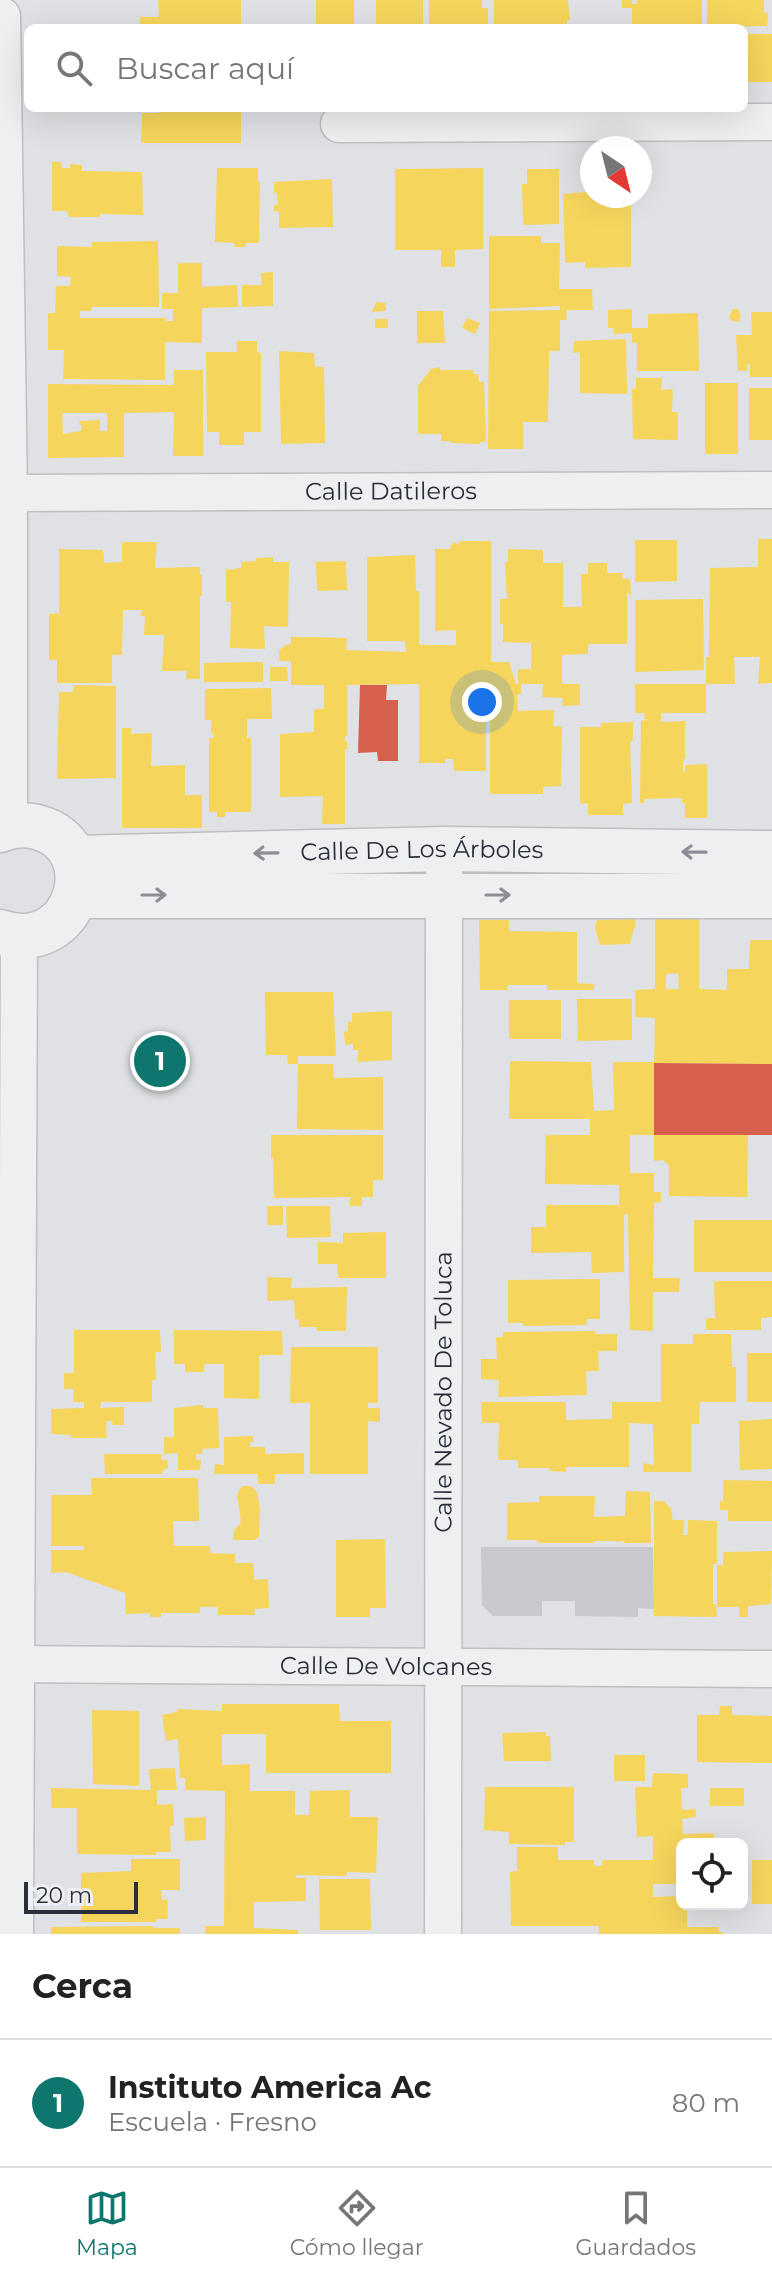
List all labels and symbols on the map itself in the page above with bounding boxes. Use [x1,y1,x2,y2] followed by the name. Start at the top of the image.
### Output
[580,136,652,208] north arrow
[305,476,477,506] street label: Calle Datileros
[462,682,502,722] your location
[300,834,544,866] street label: Calle De Los Árboles
[681,844,708,860] one-way arrow
[253,845,280,861] one-way arrow
[140,887,167,903] one-way arrow
[484,887,511,903] one-way arrow
[134,1031,186,1091] pin: 1
[428,1251,458,1533] street label: Calle Nevado De Toluca
[280,1651,492,1681] street label: Calle De Volcanes
[24,1878,138,1914] scale bar

